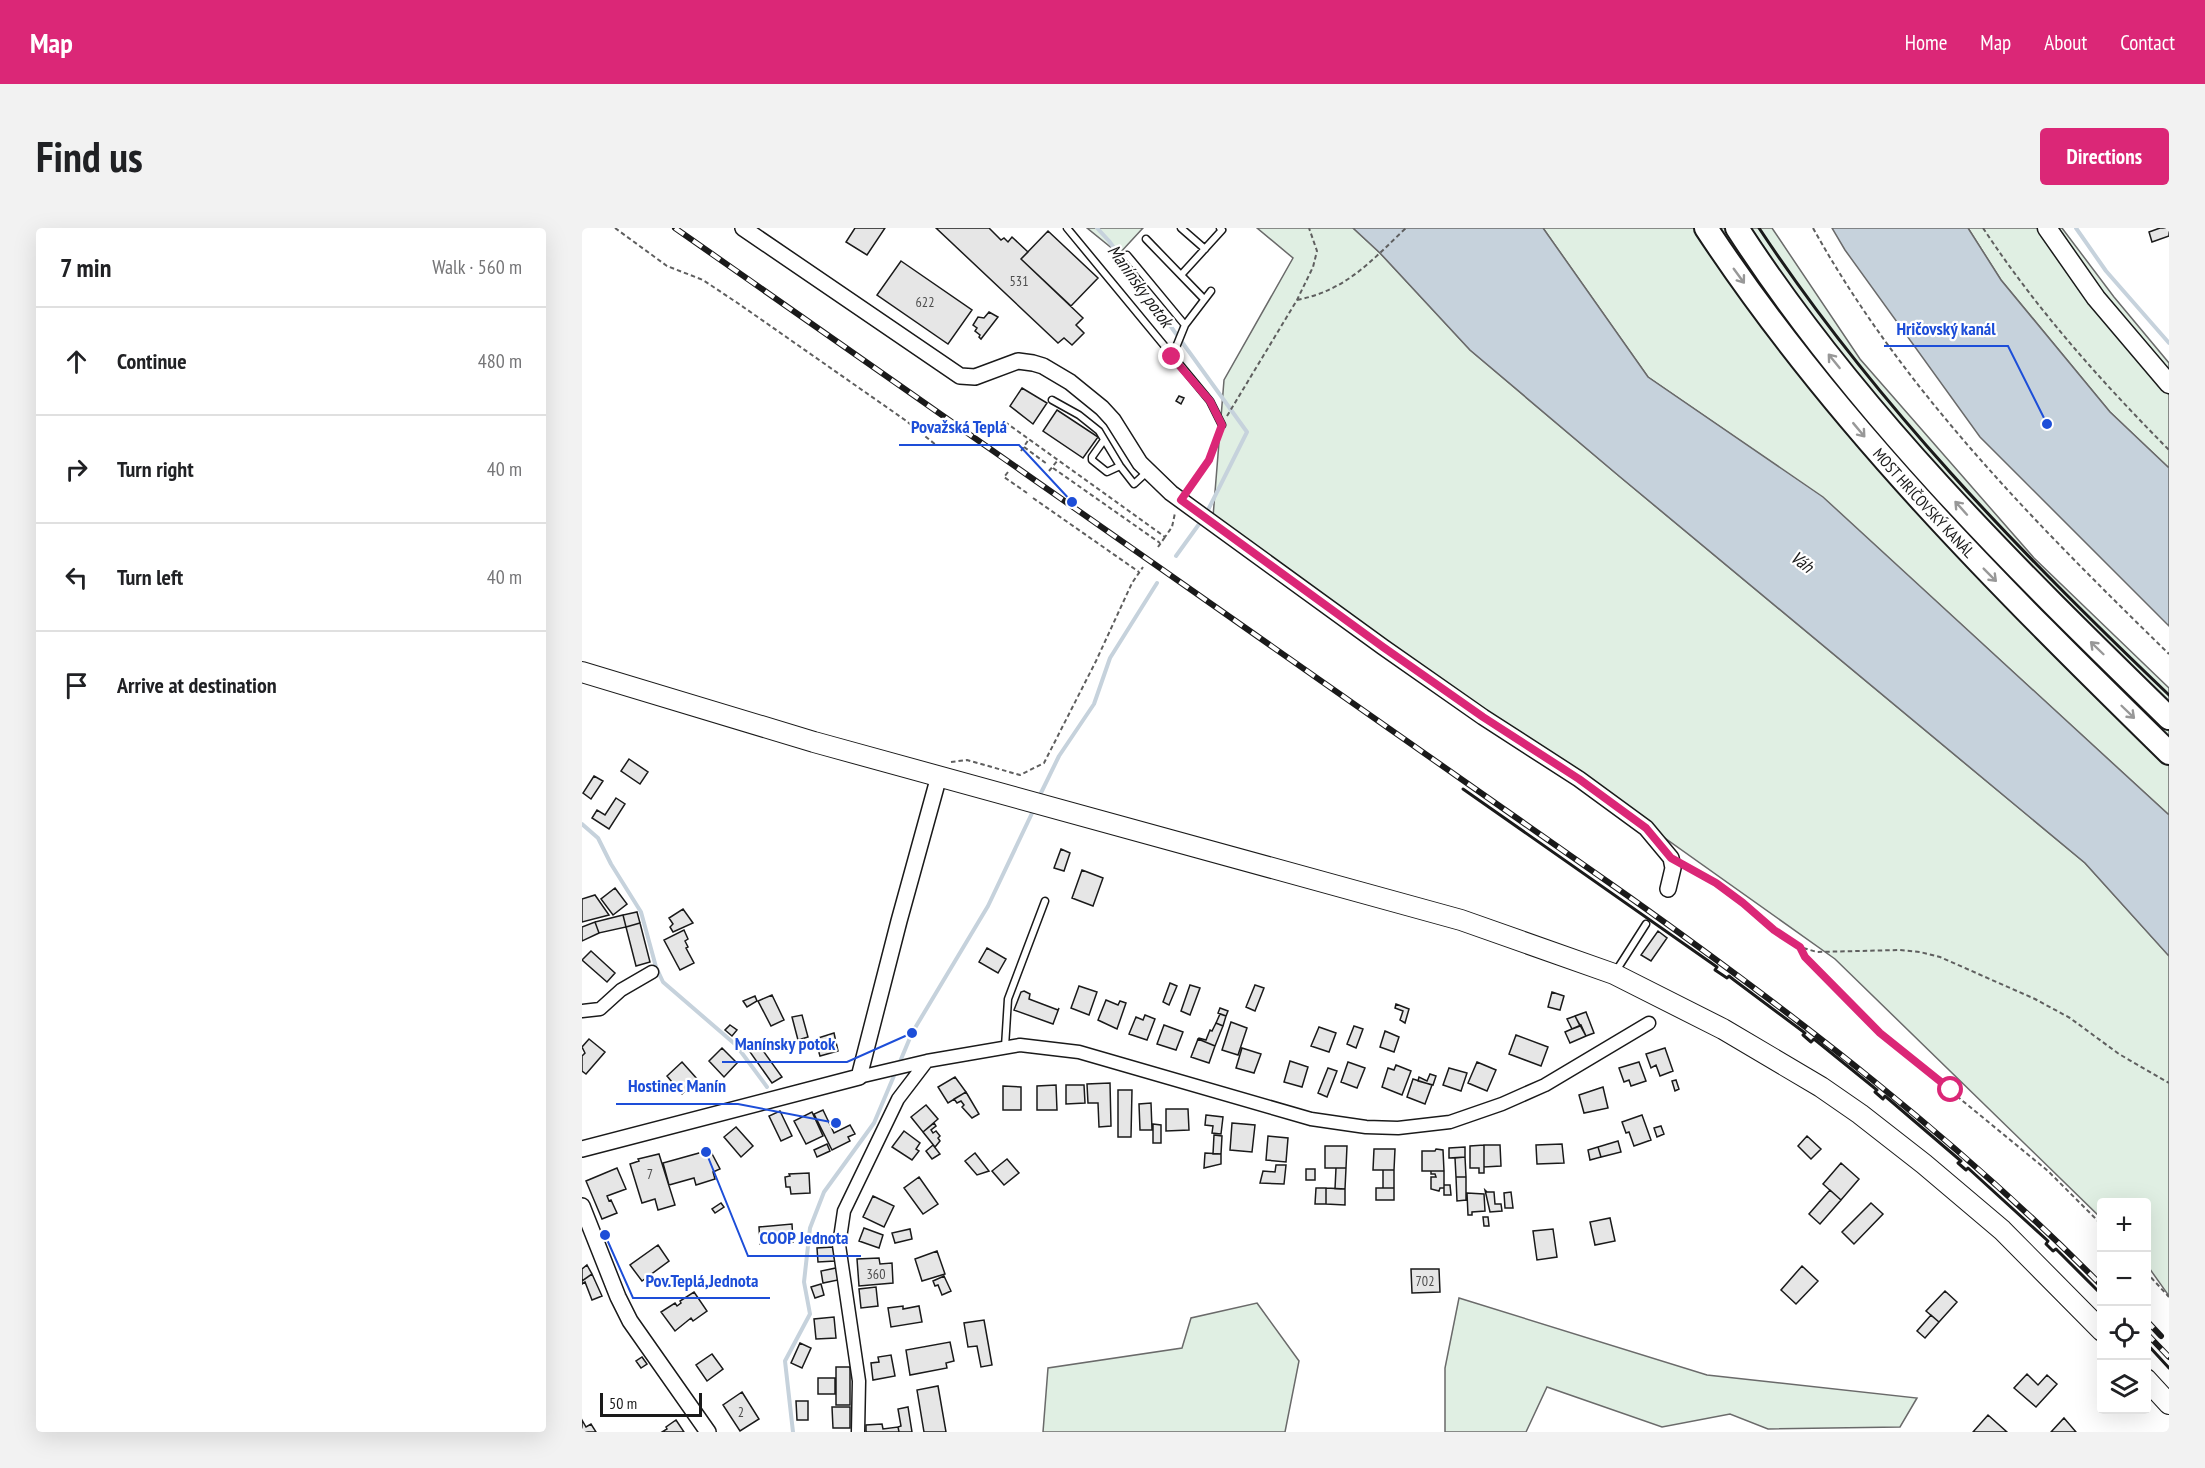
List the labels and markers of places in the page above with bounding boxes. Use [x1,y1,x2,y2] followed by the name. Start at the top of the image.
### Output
[1884,310,2008,346] callout: Hričovský kanál
[899,409,1019,445] callout: Považská Teplá
[722,1026,847,1062] callout: Manínsky potok
[616,1068,738,1104] callout: Hostinec Manín
[748,1220,861,1256] callout: COOP Jednota
[633,1262,770,1298] callout: Pov.Teplá,Jednota

